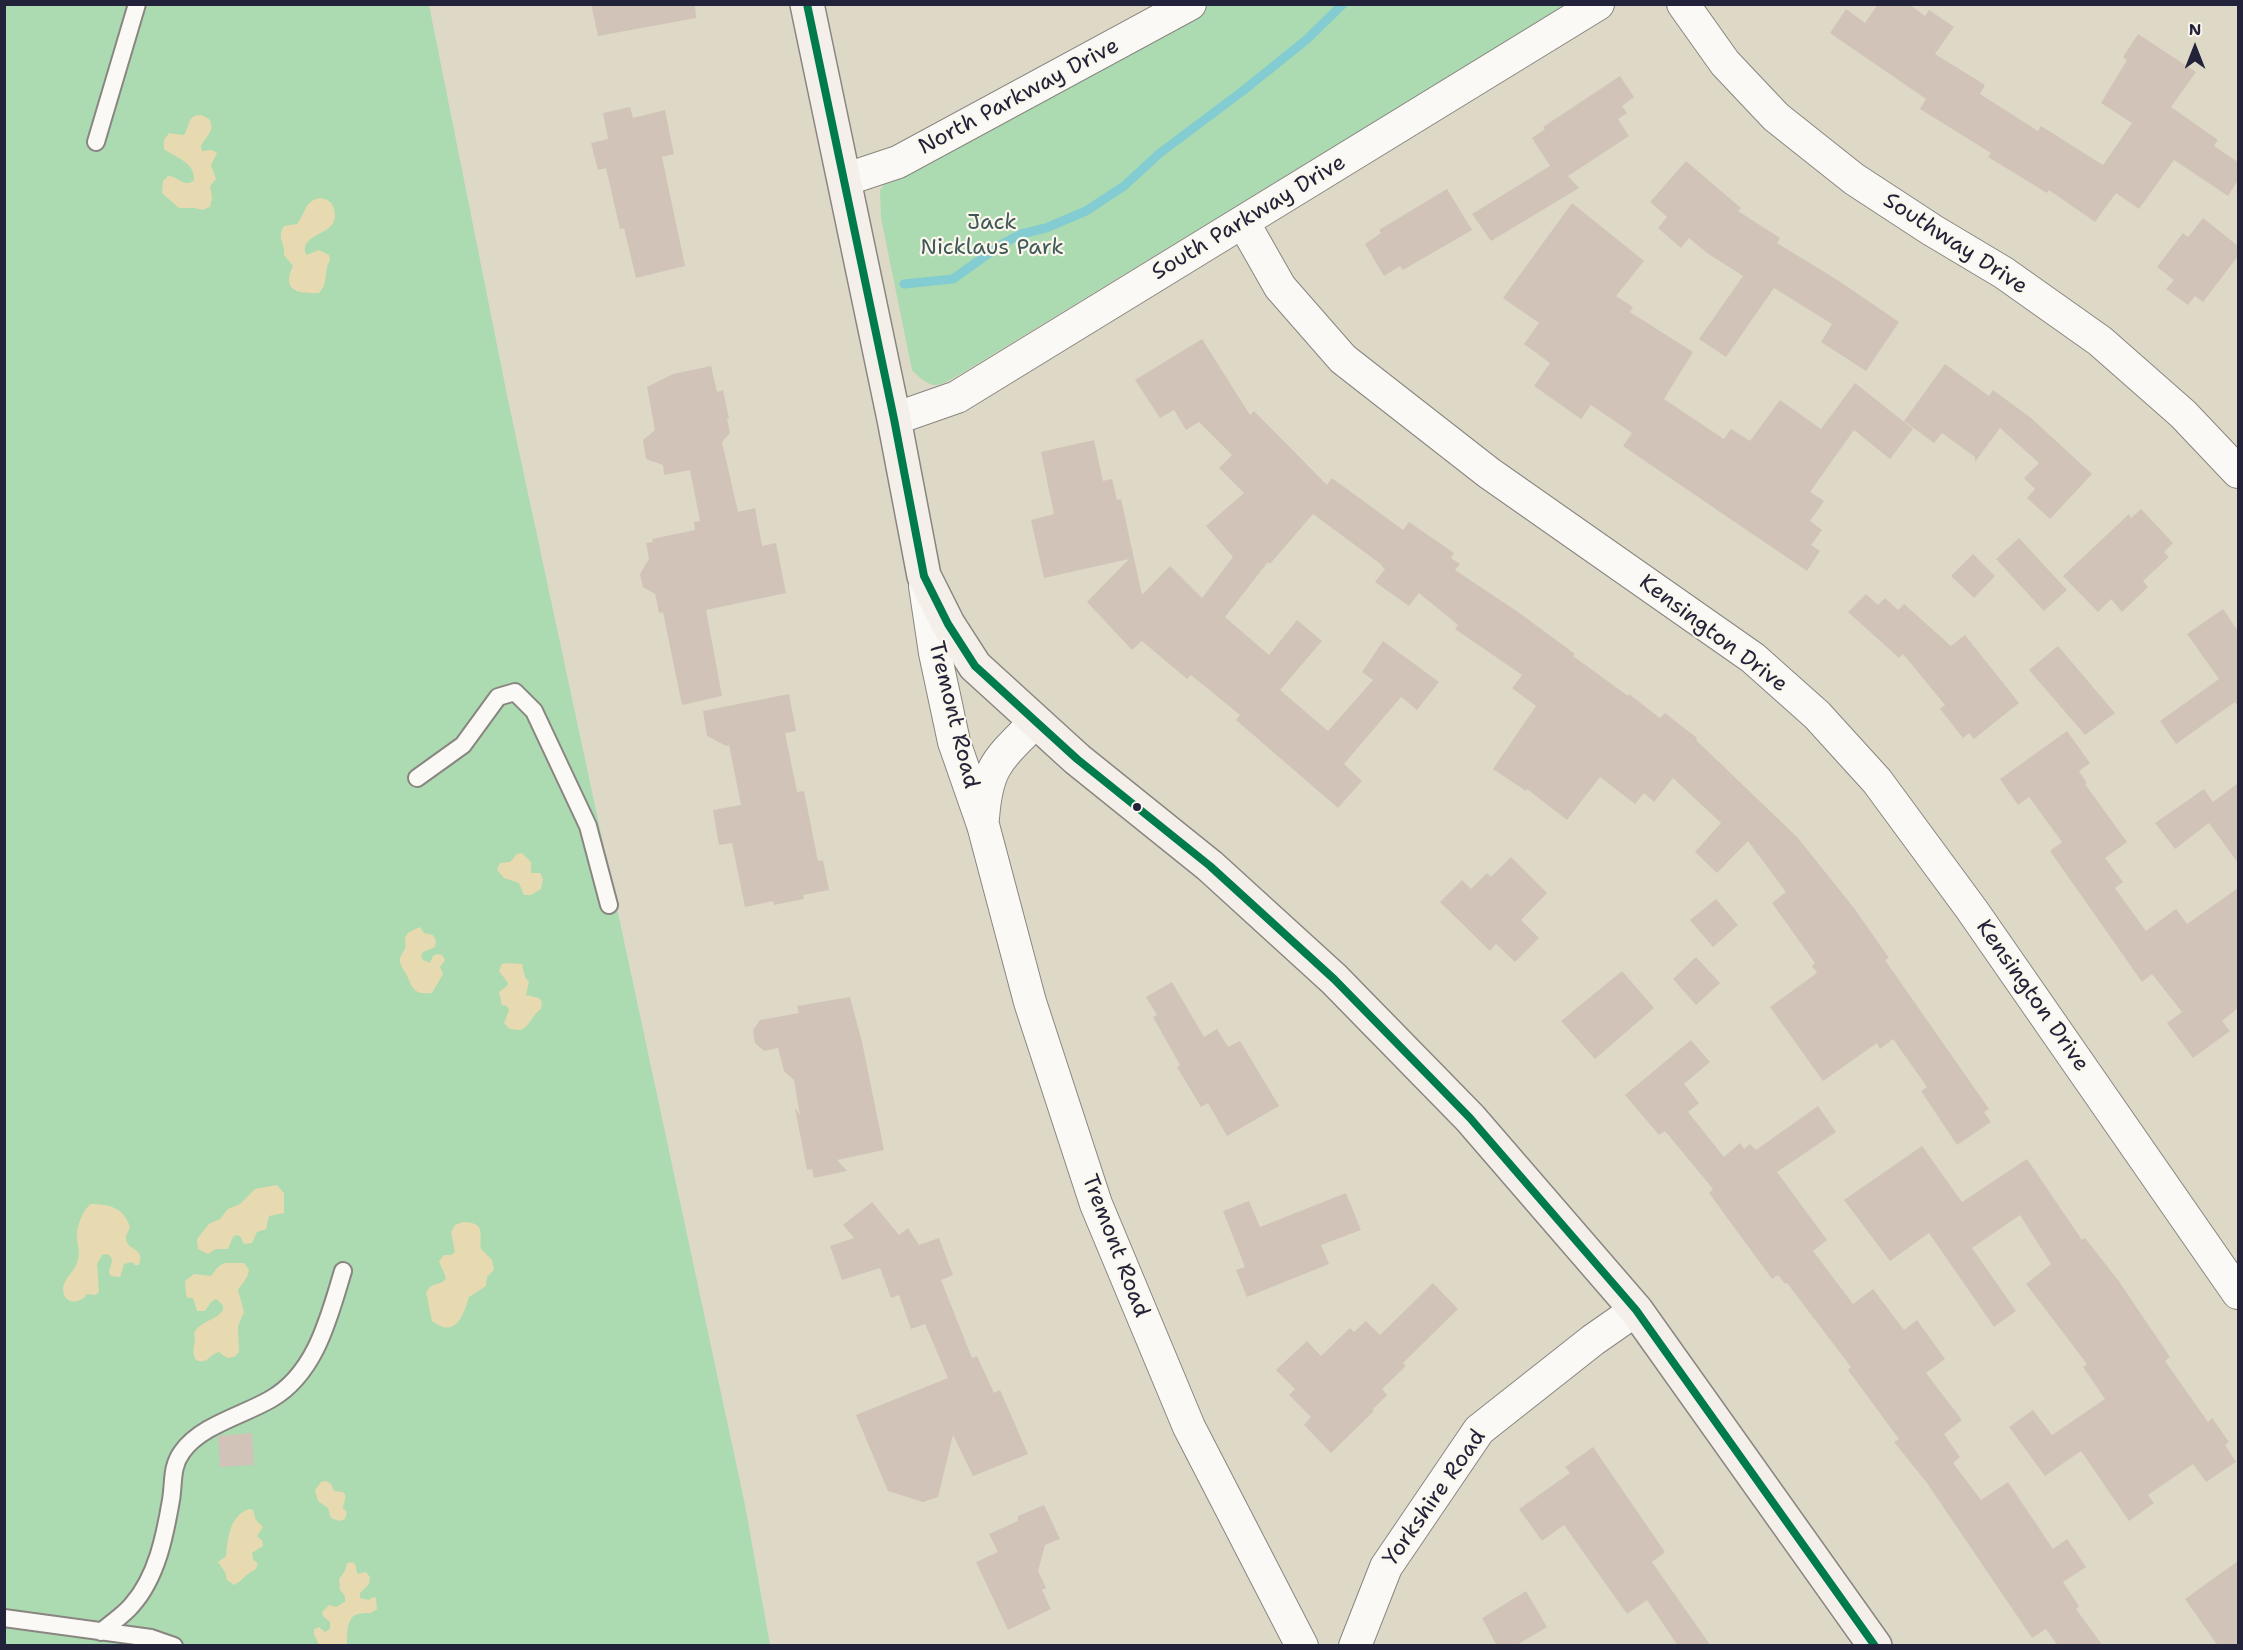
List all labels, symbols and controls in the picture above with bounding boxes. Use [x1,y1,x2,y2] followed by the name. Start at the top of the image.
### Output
[2165,18,2225,78] north arrow
[2189,19,2201,40] text: N
[914,33,1124,161] street label: North Parkway Drive
[1147,150,1351,286] street label: South Parkway Drive
[1878,188,2032,300] street label: Southway Drive
[920,210,1064,262] park label: Jack Nicklaus Park
[1634,570,1792,698] street label: Kensington Drive
[922,639,984,791] street label: Tremont Road
[1131,801,1143,813] unlabelled marker
[1970,915,2094,1077] street label: Kensington Drive
[1076,1171,1154,1321] street label: Tremont Road
[1378,1425,1492,1571] street label: Yorkshire Road

